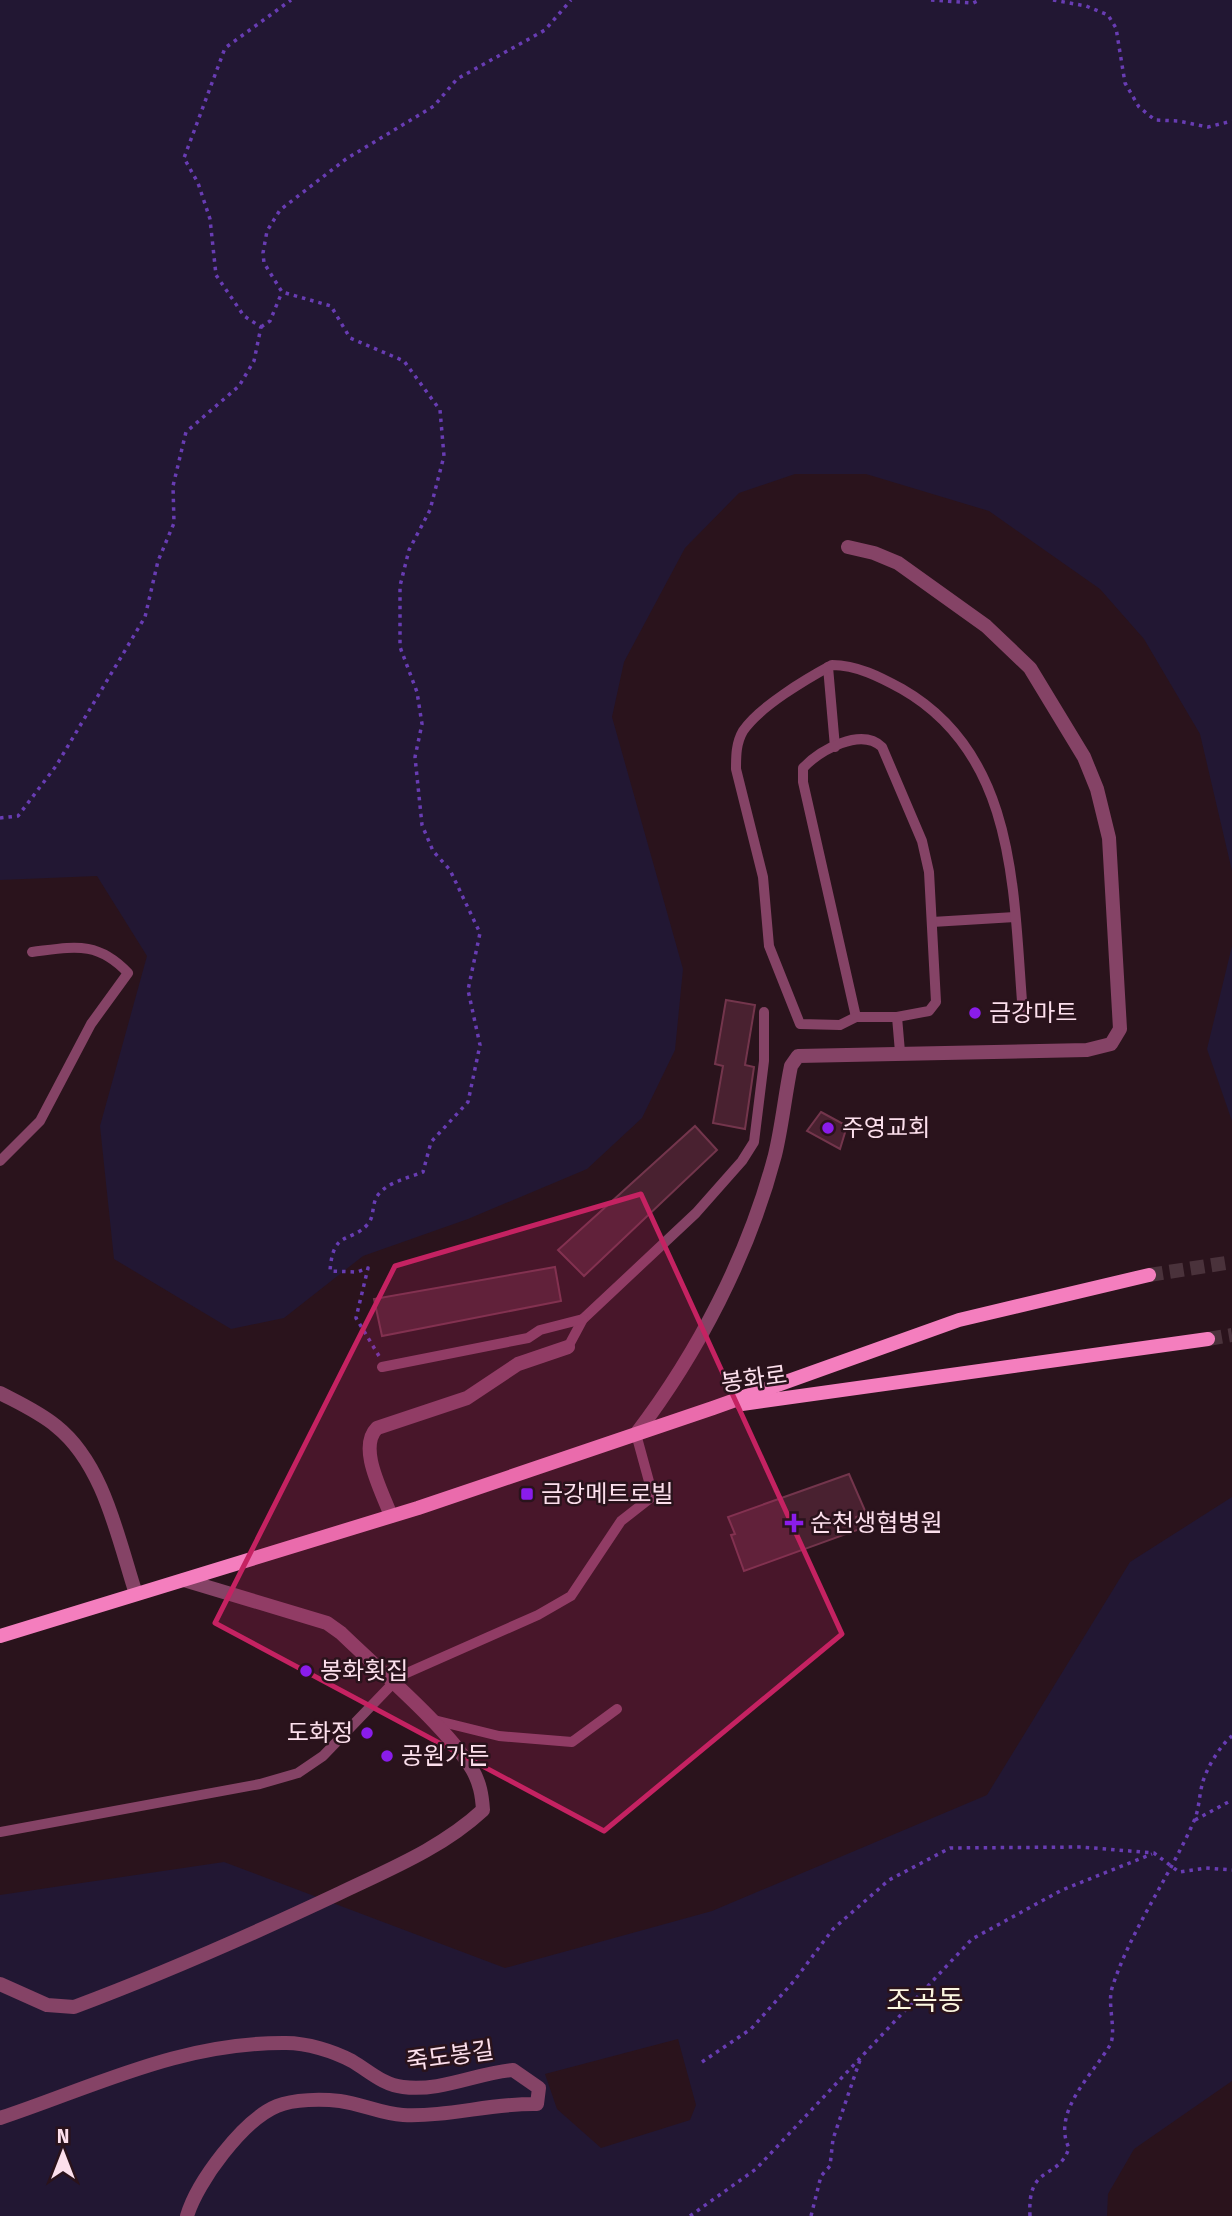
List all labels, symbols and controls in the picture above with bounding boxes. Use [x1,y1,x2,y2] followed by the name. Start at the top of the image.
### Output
[989,999,1077,1027] place label: 금강마트
[967,1005,983,1021] marker: 금강마트
[842,1114,930,1142] place label: 주영교회
[820,1120,836,1136] marker: 주영교회
[719,1361,789,1397] street label: 봉화로
[541,1480,673,1508] place label: 금강메트로빌
[519,1486,535,1502] marker: 금강메트로빌
[810,1509,942,1537] place label: 순천생협병원
[784,1513,804,1533] marker: 순천생협병원
[320,1657,408,1685] place label: 봉화횟집
[298,1663,314,1679] marker: 봉화횟집
[287,1719,353,1747] place label: 도화정
[359,1725,375,1741] marker: 도화정
[401,1742,489,1770] place label: 공원가든
[379,1748,395,1764] marker: 공원가든
[886,1984,964,2017] district label: 조곡동
[404,2036,496,2076] street label: 죽도봉길
[28,2118,98,2188] north arrow
[57,2125,69,2148] text: N

